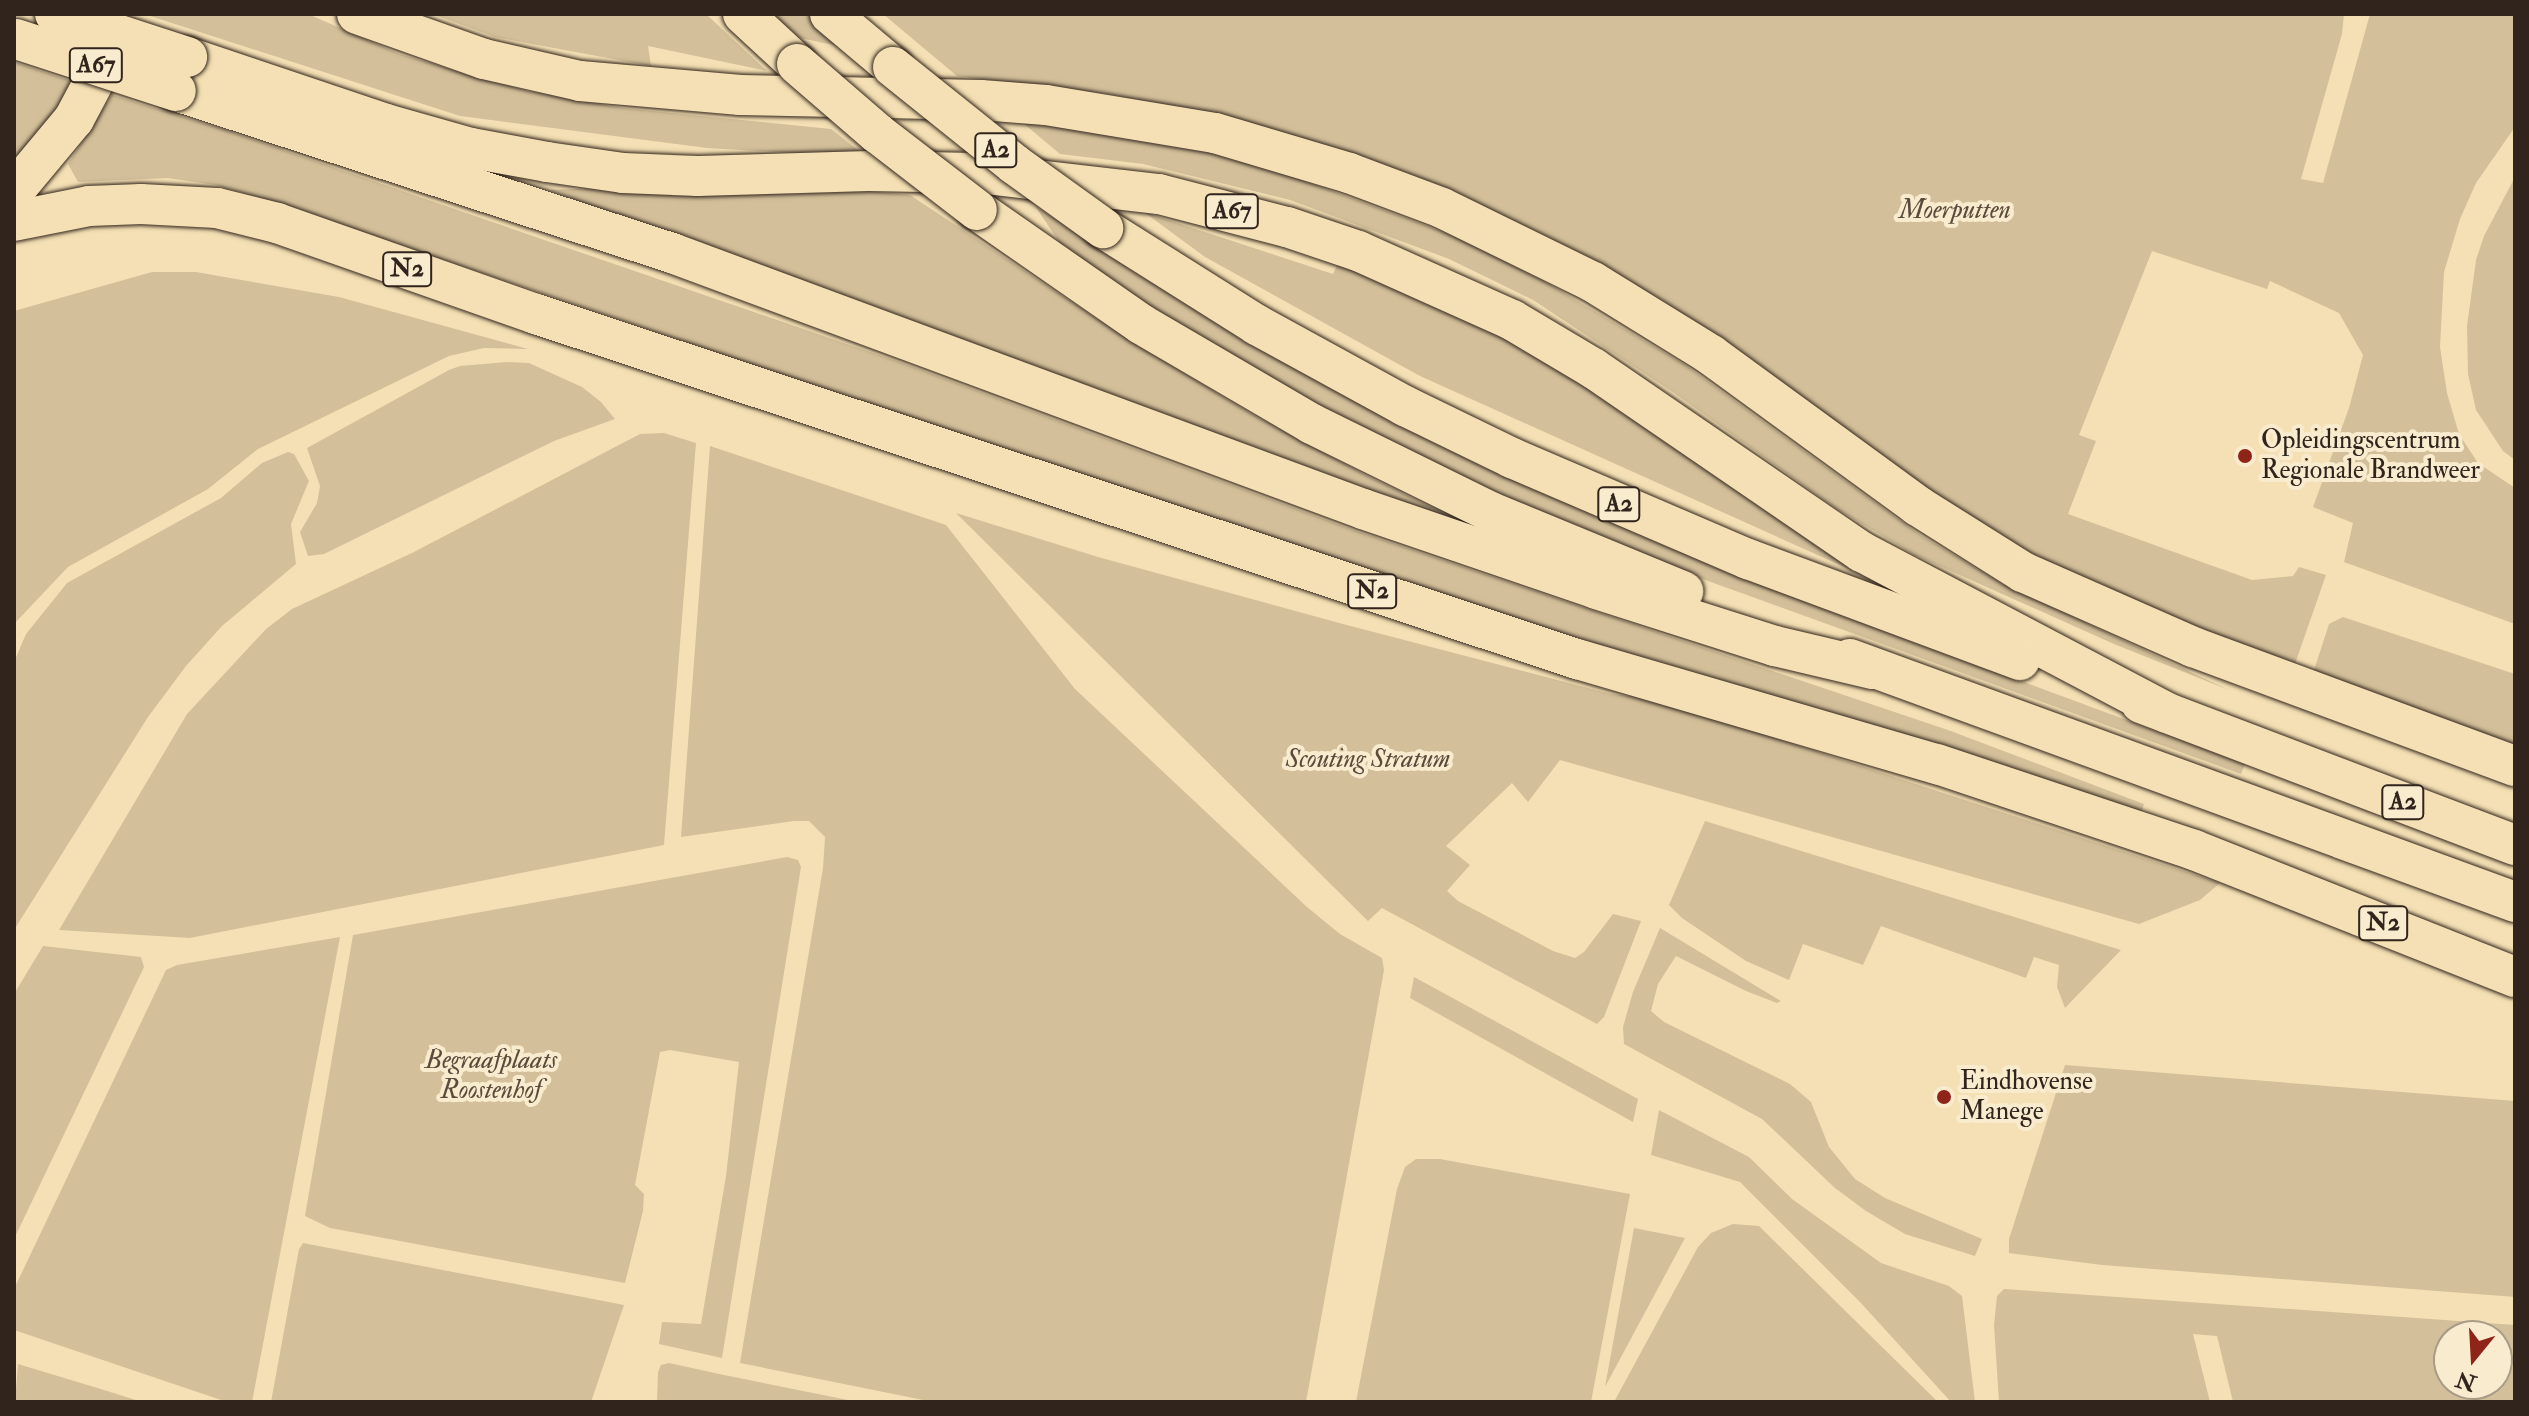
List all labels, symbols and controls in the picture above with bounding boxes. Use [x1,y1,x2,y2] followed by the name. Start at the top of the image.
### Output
[68,45,124,85] road number: A67
[974,130,1018,170] road number: A2
[1204,191,1260,231] road number: A67
[1899,195,2011,227] park label: Moerputten
[381,249,433,289] road number: N2
[2261,425,2480,486] place label: Opleidingscentrum Regionale Brandweer
[2236,447,2254,465] marker: Opleidingscentrum Regionale Brandweer
[1597,484,1641,524] road number: A2
[1346,571,1398,611] road number: N2
[1286,744,1450,776] park label: Scouting Stratum
[2381,782,2425,822] road number: A2
[2357,903,2409,943] road number: N2
[425,1045,557,1106] park label: Begraafplaats Roostenhof
[1960,1066,2093,1128] place label: Eindhovense Manege
[1935,1088,1953,1106] marker: Eindhovense Manege
[2433,1320,2513,1400] north arrow
[2453,1365,2480,1397] text: N

